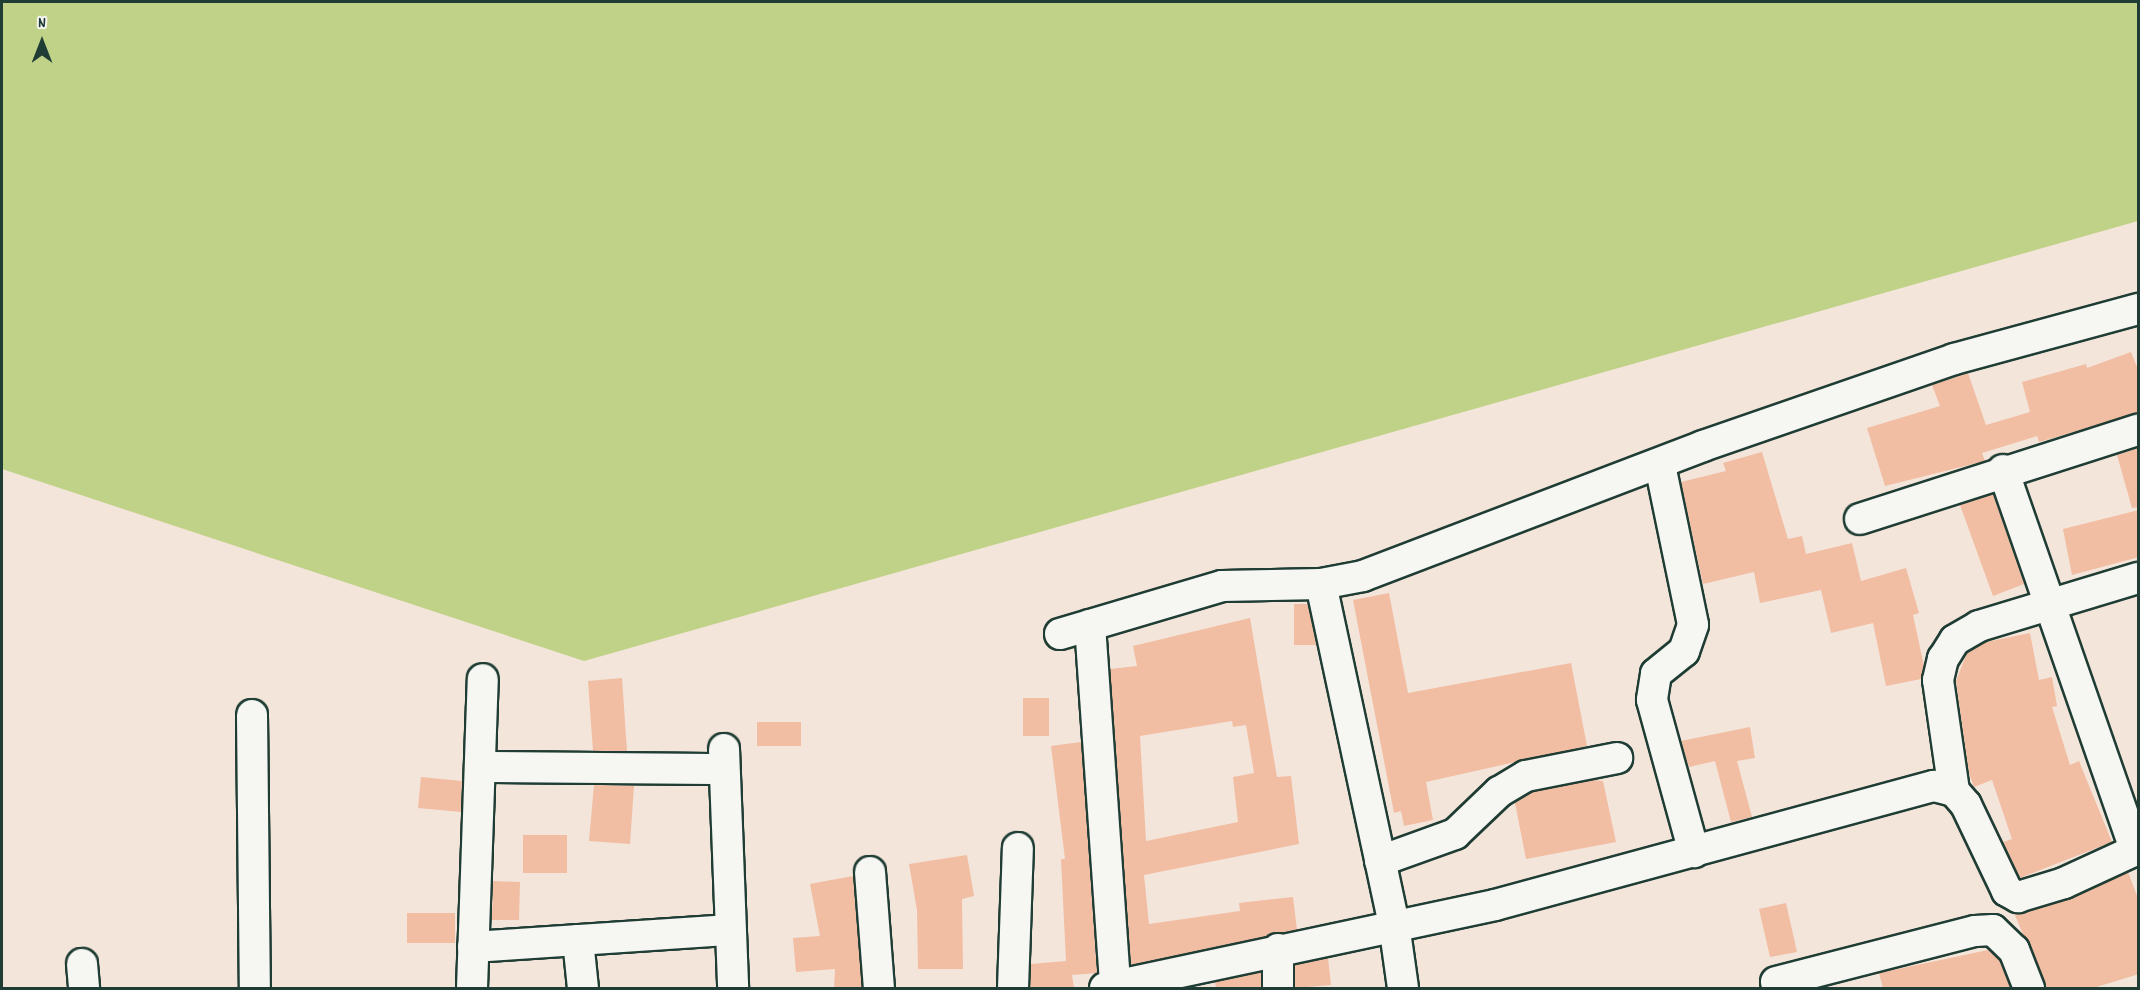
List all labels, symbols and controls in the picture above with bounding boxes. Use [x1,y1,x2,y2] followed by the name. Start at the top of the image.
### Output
[12,12,72,72] north arrow
[38,12,46,35] text: N

